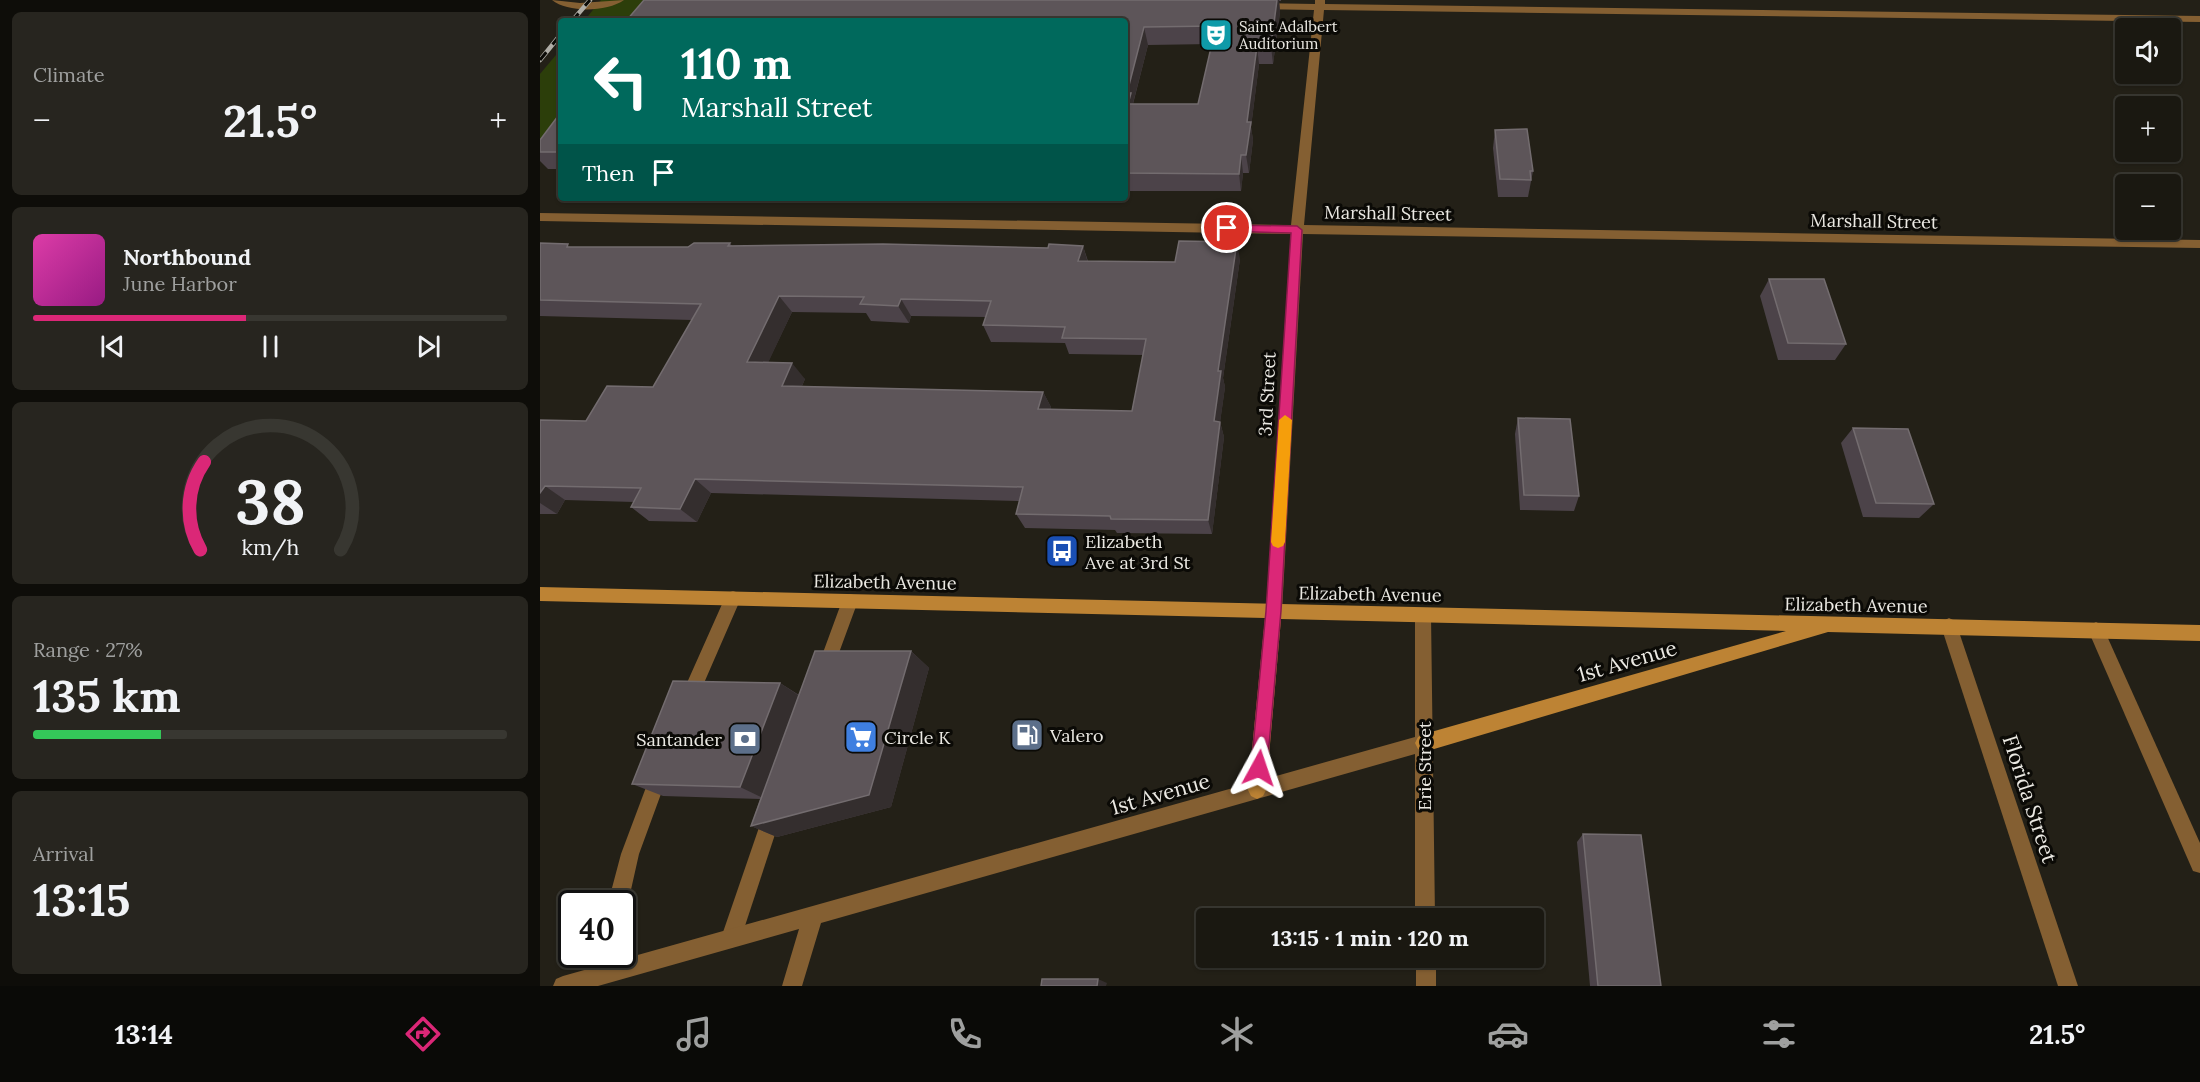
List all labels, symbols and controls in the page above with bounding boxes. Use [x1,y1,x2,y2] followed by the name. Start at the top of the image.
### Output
[1198,17,1234,53] theatre icon: Saint Adalbert Auditorium
[1238,17,1338,53] place label: Saint Adalbert Auditorium
[2115,18,2181,240] map controls
[2115,18,2181,84] button: sound
[681,37,792,91] text: 110 m
[582,42,660,120] icon: left
[33,62,105,87] text: Climate
[681,90,872,124] text: Marshall Street
[223,92,317,149] text: 21.5°
[2115,96,2181,162] button: +
[33,99,51,141] text: −
[489,99,507,141] text: +
[647,156,680,189] icon: arrive
[582,159,635,187] text: Then
[2115,174,2181,240] button: −
[1324,200,1452,226] street label: Marshall Street
[1201,202,1252,253] pin
[1810,208,1938,234] street label: Marshall Street
[1210,211,1243,244] icon: arrive
[123,243,251,271] text: Northbound
[123,271,237,296] text: June Harbor
[96,330,129,363] icon: previous
[254,330,287,363] icon: pause
[412,330,445,363] icon: next
[1253,351,1281,437] street label: 3rd Street
[235,461,305,541] text: 38
[1084,530,1191,574] place label: Elizabeth Ave at 3rd St
[241,533,299,561] text: km/h
[1044,533,1080,569] bus stop icon: Elizabeth Ave at 3rd St
[813,569,957,595] street label: Elizabeth Avenue
[1298,581,1442,607] street label: Elizabeth Avenue
[1784,592,1928,618] street label: Elizabeth Avenue
[1574,634,1680,688] street label: 1st Avenue
[33,637,143,662] text: Range · 27%
[33,667,181,724] text: 135 km
[1009,717,1045,753] fuel station icon: Valero
[843,719,879,755] supermarket icon: Circle K
[727,721,763,757] bank icon: Santander
[1413,721,1436,811] street label: Erie Street
[1049,724,1103,747] place label: Valero
[884,726,951,749] place label: Circle K
[636,728,722,751] place label: Santander
[1997,732,2064,867] street label: Florida Street
[1227,736,1291,800] position arrow
[1107,767,1213,821] street label: 1st Avenue
[33,841,94,866] text: Arrival
[33,871,130,928] text: 13:15
[558,890,636,968] speed limit sign: 40
[1271,924,1469,952] text: 13:15 · 1 min · 120 m
[402,1013,444,1055] icon: directions
[673,1013,715,1055] icon: music
[944,1013,986,1055] icon: phone
[1216,1013,1258,1055] icon: climate
[1487,1013,1529,1055] icon: car
[1758,1013,1800,1055] icon: filters
[115,1017,173,1051] text: 13:14
[2029,1017,2085,1051] text: 21.5°

